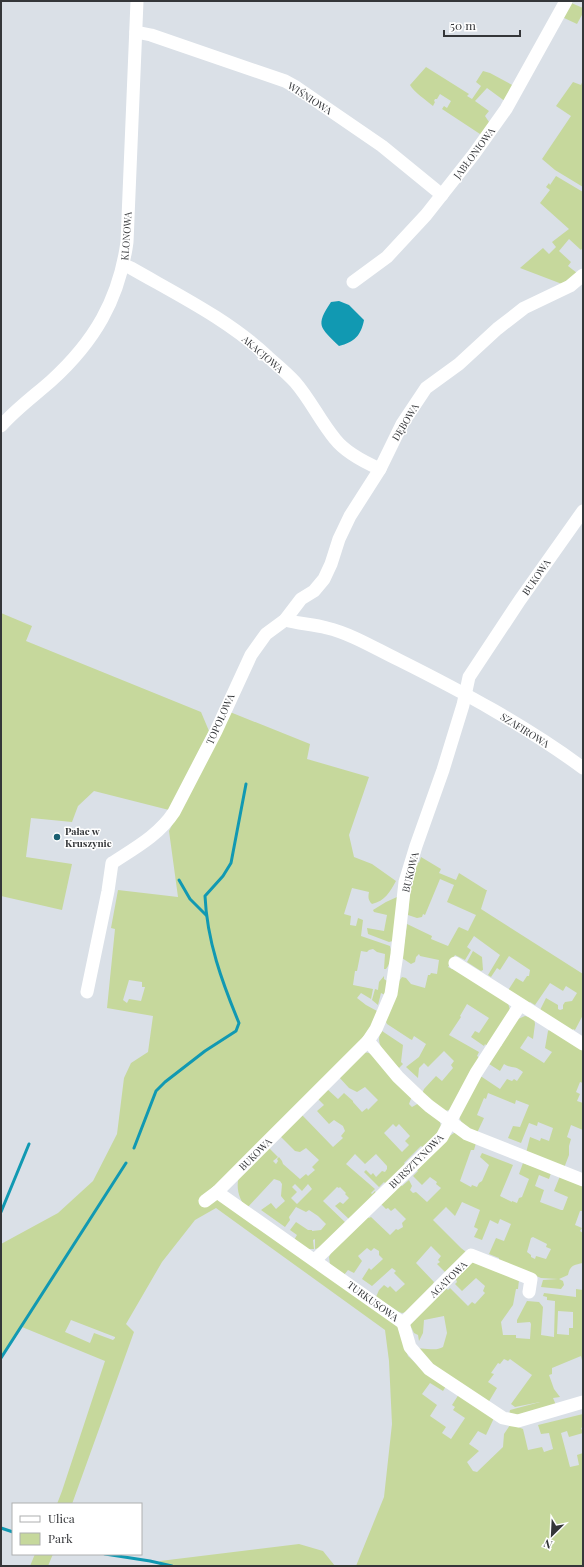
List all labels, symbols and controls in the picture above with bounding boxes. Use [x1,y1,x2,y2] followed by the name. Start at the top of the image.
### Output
[444,12,520,38] scale bar
[450,17,476,33] text: 50 m
[284,78,335,118] street label: WIŚNIOWA
[449,124,498,182] street label: JABŁONIOWA
[117,210,135,261] street label: KLONOWA
[238,331,287,376] street label: AKACJOWA
[388,400,422,443] street label: DĘBOWA
[518,556,554,598] street label: BUKOWA
[202,691,238,747] street label: TOPOLOWA
[498,709,553,751] street label: SZAFIROWA
[65,824,112,850] place label: Pałac w Kruszynie
[52,832,62,842] marker: Pałac w Kruszynie
[398,850,422,894] street label: BUKOWA
[386,1130,447,1191] street label: BURSZTYNOWA
[236,1134,275,1173] street label: BUKOWA
[425,1257,470,1301] street label: AGATOWA
[344,1278,402,1325] street label: TURKUSOWA
[12,1503,142,1555] legend
[48,1510,75,1526] text: Ulica
[532,1515,572,1555] north arrow
[48,1530,73,1546] text: Park
[541,1536,554,1553] text: N

